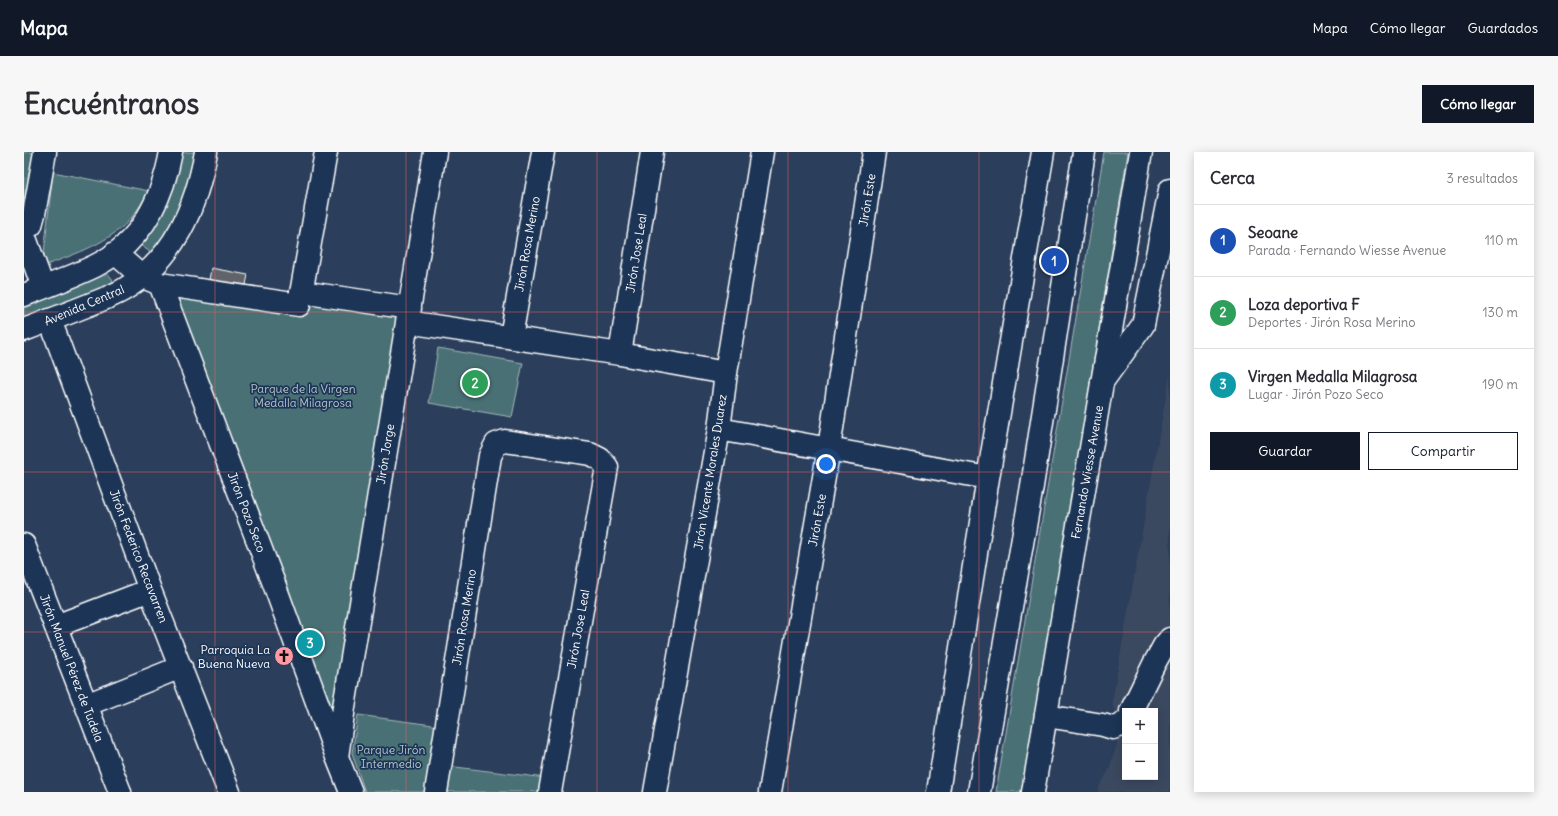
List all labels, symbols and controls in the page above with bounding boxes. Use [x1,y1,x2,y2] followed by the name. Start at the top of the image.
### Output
[20,16,68,40] text: Mapa
[1313,19,1348,37] text: Mapa
[1370,19,1446,37] text: Cómo llegar
[1468,19,1538,37] text: Guardados
[1422,85,1534,123] button: Cómo llegar
[24,86,199,122] text: Encuéntranos
[1210,167,1255,189] text: Cerca
[1447,170,1518,187] text: 3 resultados
[855,173,879,227] street label: Jirón Este
[511,195,543,293] street label: Jirón Rosa Merino
[622,212,650,294] street label: Jirón Jose Leal
[1248,223,1298,242] text: Seoane
[1220,232,1226,249] text: 1
[1485,232,1518,249] text: 110 m
[1248,242,1446,259] text: Parada · Fernando Wiesse Avenue
[1041,246,1067,276] pin: 1
[42,281,126,329] street label: Avenida Central
[1248,295,1360,314] text: Loza deportiva F
[1219,304,1227,321] text: 2
[1482,304,1518,321] text: 130 m
[1248,314,1416,331] text: Deportes · Jirón Rosa Merino
[1248,367,1417,386] text: Virgen Medalla Milagrosa
[462,368,488,398] pin: 2
[1219,376,1227,393] text: 3
[1482,376,1518,393] text: 190 m
[250,381,356,410] park label: Parque de la Virgen Medalla Milagrosa
[1248,386,1384,403] text: Lugar · Jirón Pozo Seco
[690,393,730,551] street label: Jirón Vicente Morales Duarez
[1068,404,1106,540] street label: Fernando Wiesse Avenue
[373,423,397,485] street label: Jirón Jorge
[1210,432,1360,470] button: Guardar
[1368,432,1518,470] button: Compartir
[816,454,836,474] your location
[225,470,269,555] street label: Jirón Pozo Seco
[107,487,171,625] street label: Jirón Federico Recavarren
[805,493,829,547] street label: Jirón Este
[449,568,479,666] street label: Jirón Rosa Merino
[564,588,592,670] street label: Jirón Jose Leal
[37,592,107,744] street label: Jirón Manuel Pérez de Tudela
[297,628,323,658] pin: 3
[198,642,270,671] place label: Parroquia La Buena Nueva
[273,645,295,667] church icon: Parroquia La Buena Nueva
[1122,708,1158,780] map controls
[1122,708,1158,744] button: +
[357,742,425,771] park label: Parque Jirón Intermedio
[1122,744,1158,780] button: −

